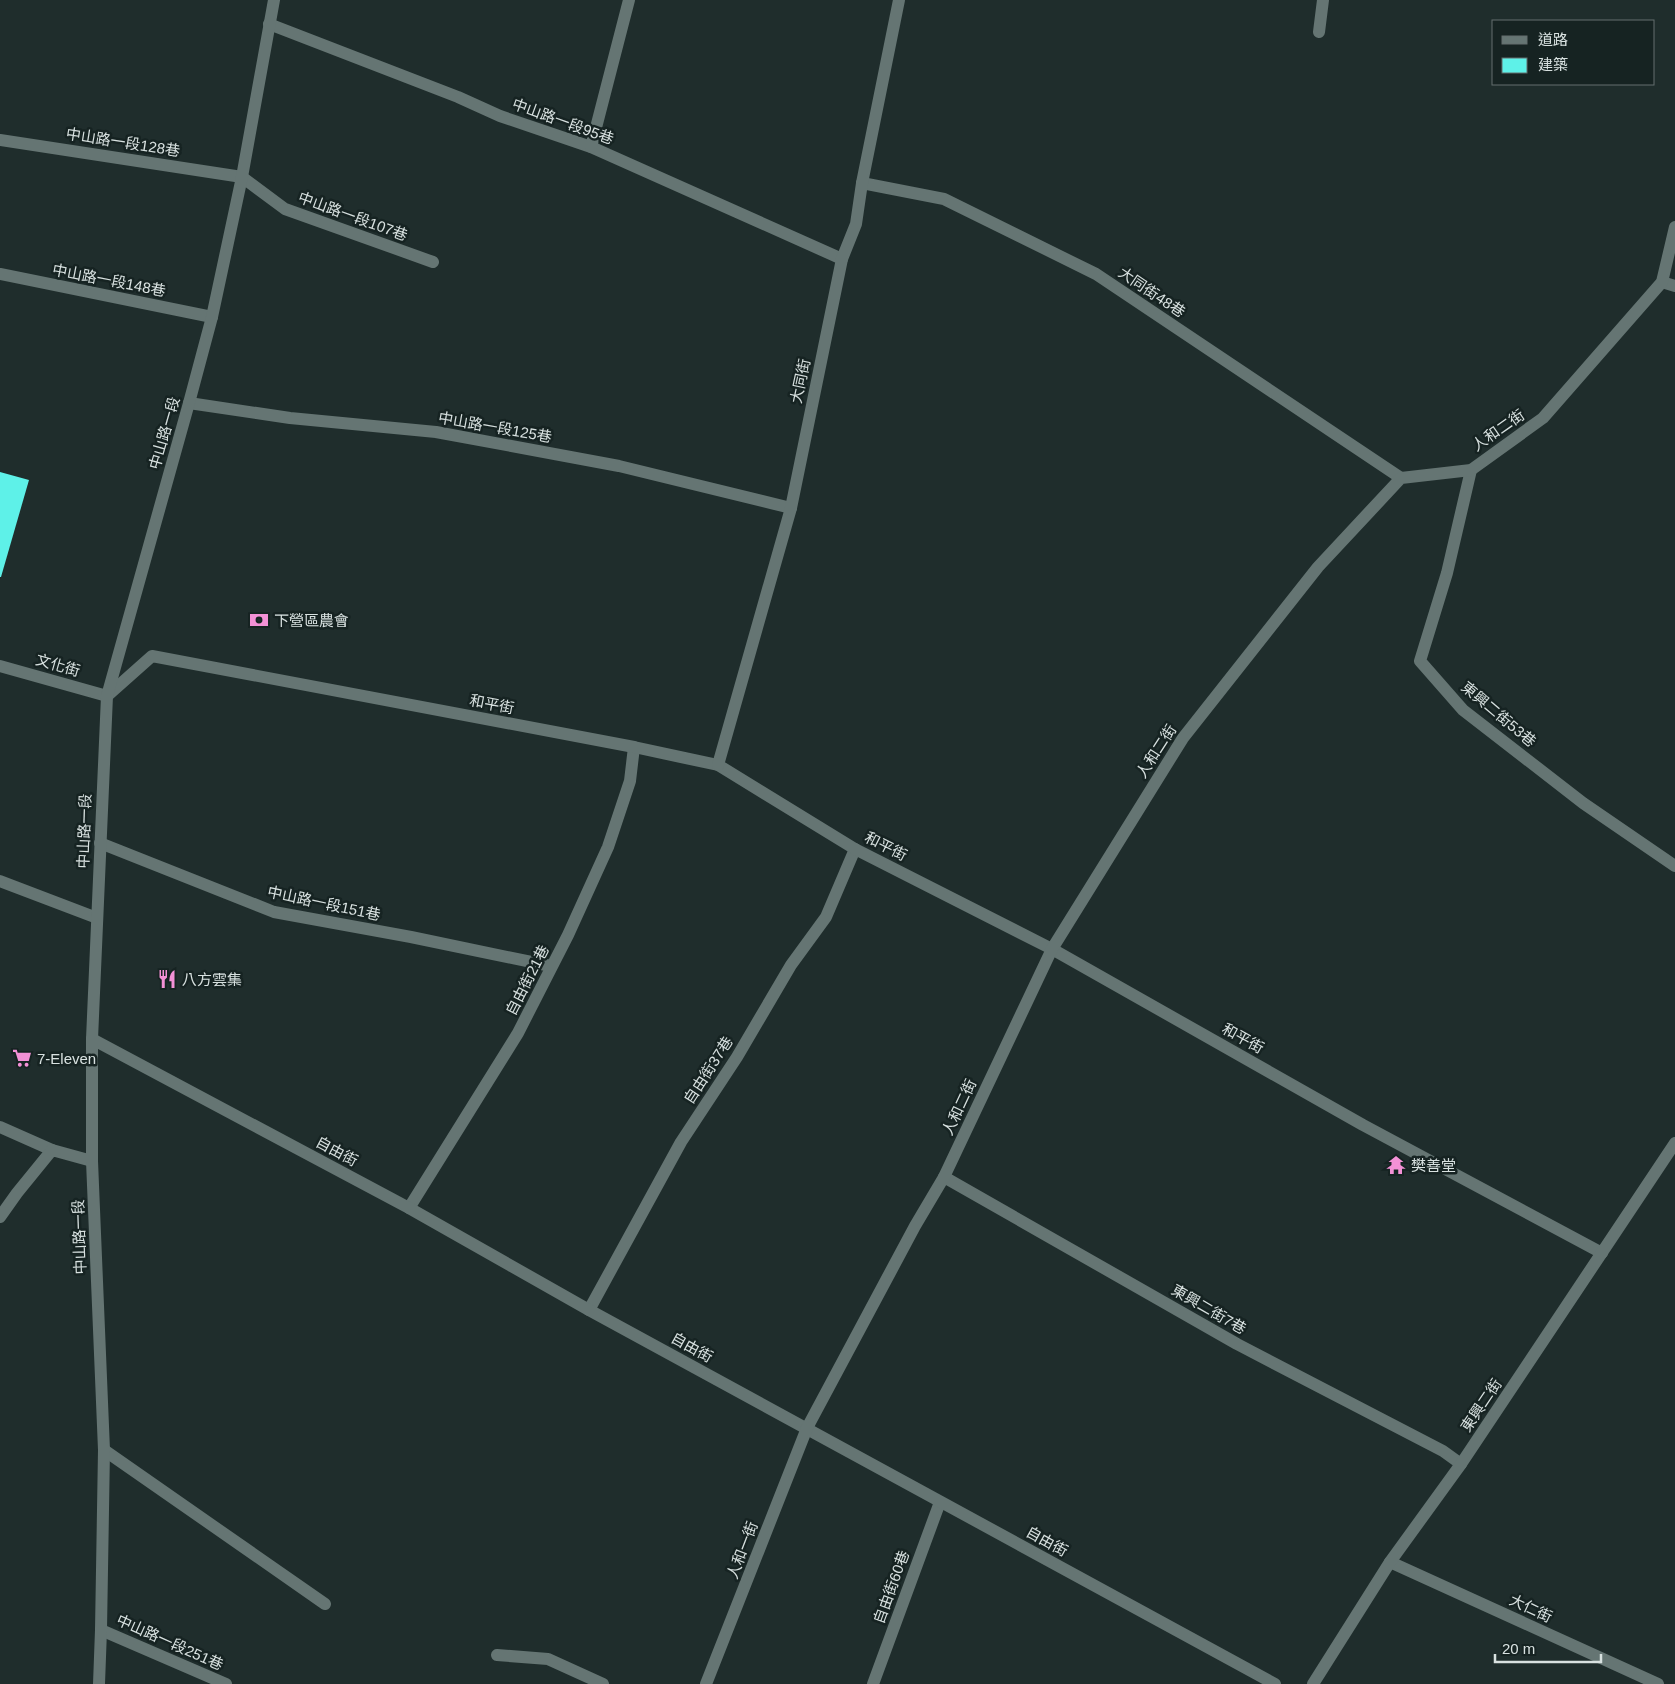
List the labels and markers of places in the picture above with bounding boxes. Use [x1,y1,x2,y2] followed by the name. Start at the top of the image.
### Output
[248,609,270,631] bank icon: 下營區農會
[274,612,349,629] place label: 下營區農會
[156,968,178,990] restaurant icon: 八方雲集
[182,971,242,988] place label: 八方雲集
[11,1047,33,1069] supermarket icon: 7-Eleven
[37,1050,96,1067] place label: 7-Eleven
[1385,1154,1407,1176] temple icon: 樊善堂
[1411,1157,1456,1174] place label: 樊善堂

